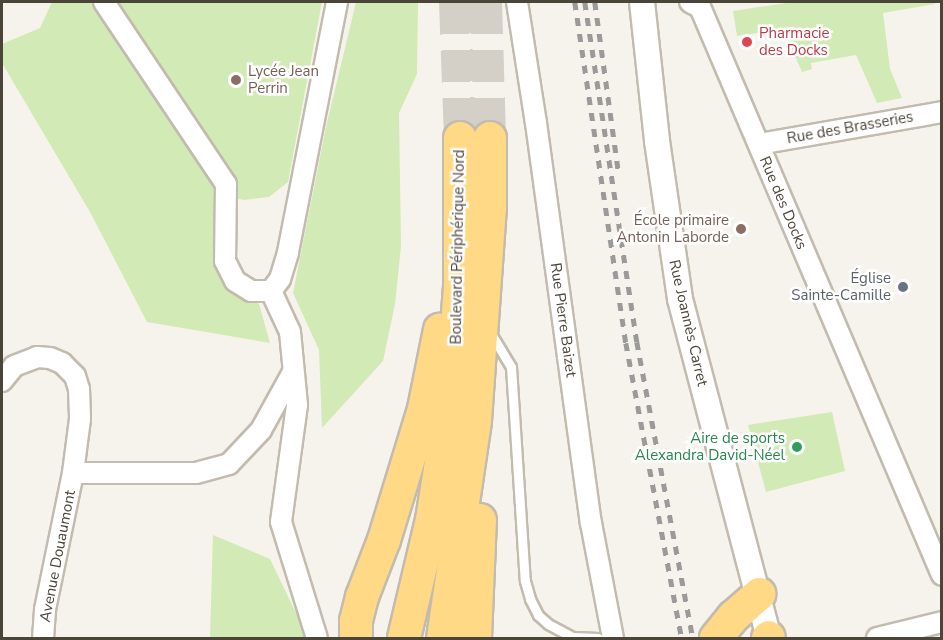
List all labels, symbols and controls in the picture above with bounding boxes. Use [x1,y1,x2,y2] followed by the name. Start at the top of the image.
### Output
[759,24,830,59] place label: Pharmacie des Docks
[740,35,754,49] marker: Pharmacie des Docks
[248,62,319,97] place label: Lycée Jean Perrin
[229,73,243,87] marker: Lycée Jean Perrin
[785,108,915,148] street label: Rue des Brasseries
[447,149,469,345] street label: Boulevard Périphérique Nord
[755,154,811,252] street label: Rue des Docks
[616,211,729,246] place label: École primaire Antonin Laborde
[734,222,748,236] marker: École primaire Antonin Laborde
[665,258,711,388] street label: Rue Joannès Carret
[546,262,580,378] street label: Rue Pierre Baizet
[791,269,891,304] place label: Église Sainte-Camille
[896,280,910,294] marker: Église Sainte-Camille
[635,429,785,464] place label: Aire de sports Alexandra David-Néel
[790,440,804,454] marker: Aire de sports Alexandra David-Néel
[36,488,80,624] street label: Avenue Douaumont

